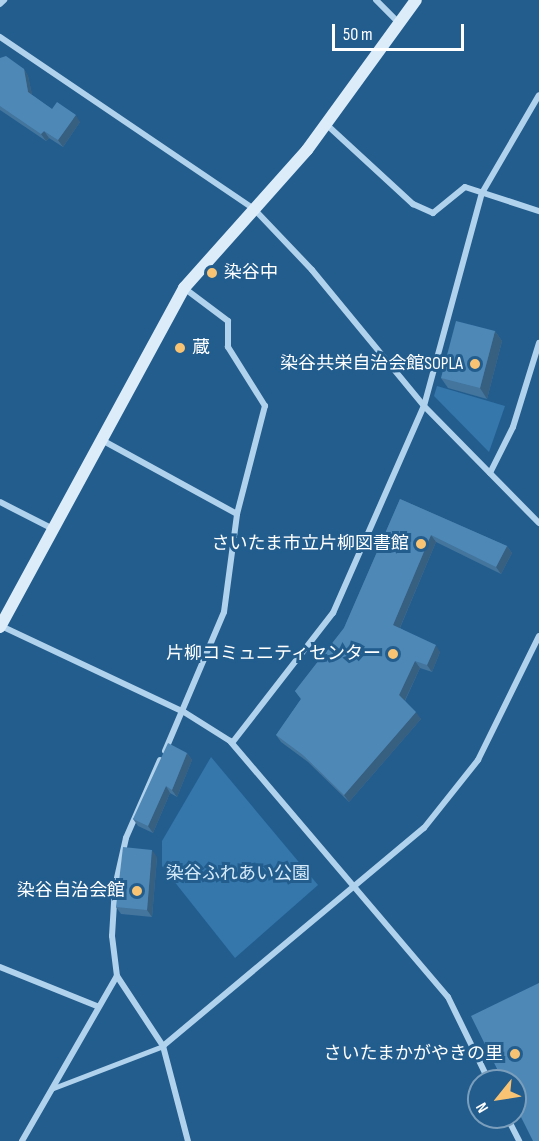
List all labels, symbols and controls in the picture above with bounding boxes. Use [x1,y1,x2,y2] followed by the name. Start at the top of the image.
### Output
[335,12,467,50] scale bar
[343,24,373,45] text: 50 m
[224,262,278,284] place label: 染谷中
[205,266,219,280] marker: 染谷中
[192,337,210,359] place label: 蔵
[173,341,187,355] marker: 蔵
[280,353,463,375] place label: 染谷共栄自治会館SOPLA
[468,357,482,371] marker: 染谷共栄自治会館SOPLA
[211,533,409,555] place label: さいたま市立片柳図書館
[414,537,428,551] marker: さいたま市立片柳図書館
[165,643,381,665] place label: 片柳コミュニティセンター
[386,647,400,661] marker: 片柳コミュニティセンター
[166,863,310,885] park label: 染谷ふれあい公園
[17,880,125,902] place label: 染谷自治会館
[130,884,144,898] marker: 染谷自治会館
[323,1043,503,1065] place label: さいたまかがやきの里
[508,1047,522,1061] marker: さいたまかがやきの里
[467,1069,527,1129] north arrow
[472,1099,493,1116] text: N

